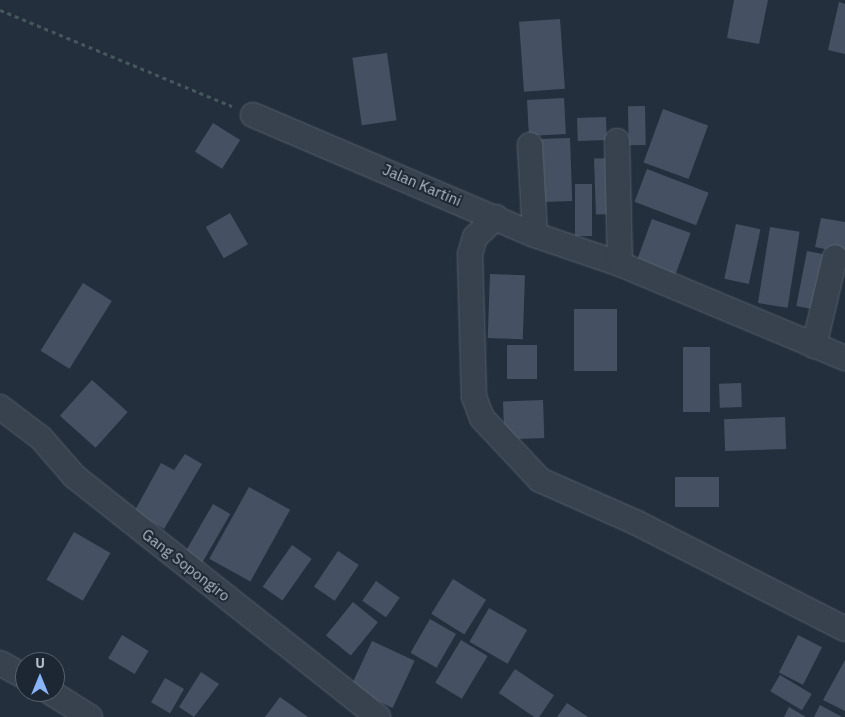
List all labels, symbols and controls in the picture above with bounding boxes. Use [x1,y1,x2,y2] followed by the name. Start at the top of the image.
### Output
[380,160,464,210] street label: Jalan Kartini
[138,525,234,605] street label: Gang Sopongiro
[15,652,65,702] north arrow
[35,654,45,672] text: U

